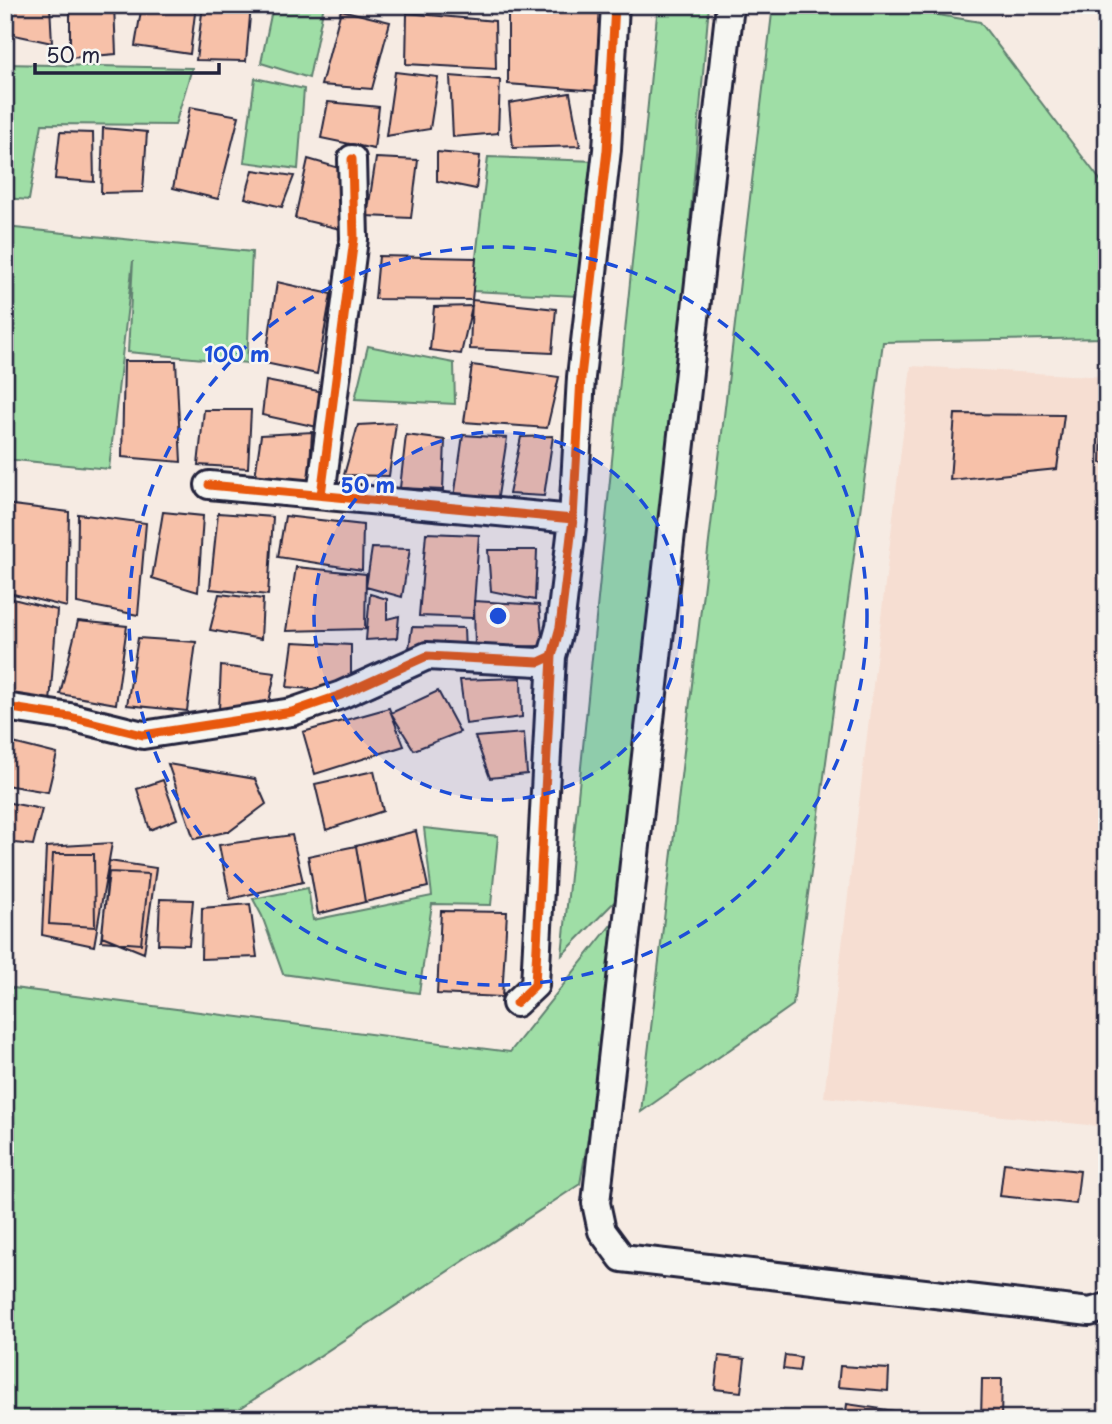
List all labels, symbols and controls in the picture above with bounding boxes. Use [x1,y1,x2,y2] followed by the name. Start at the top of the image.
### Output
[35,32,219,76] scale bar
[46,38,100,70] text: 50 m
[204,337,270,369] text: 100 m
[341,468,395,500] text: 50 m
[486,604,510,628] centre of rings

